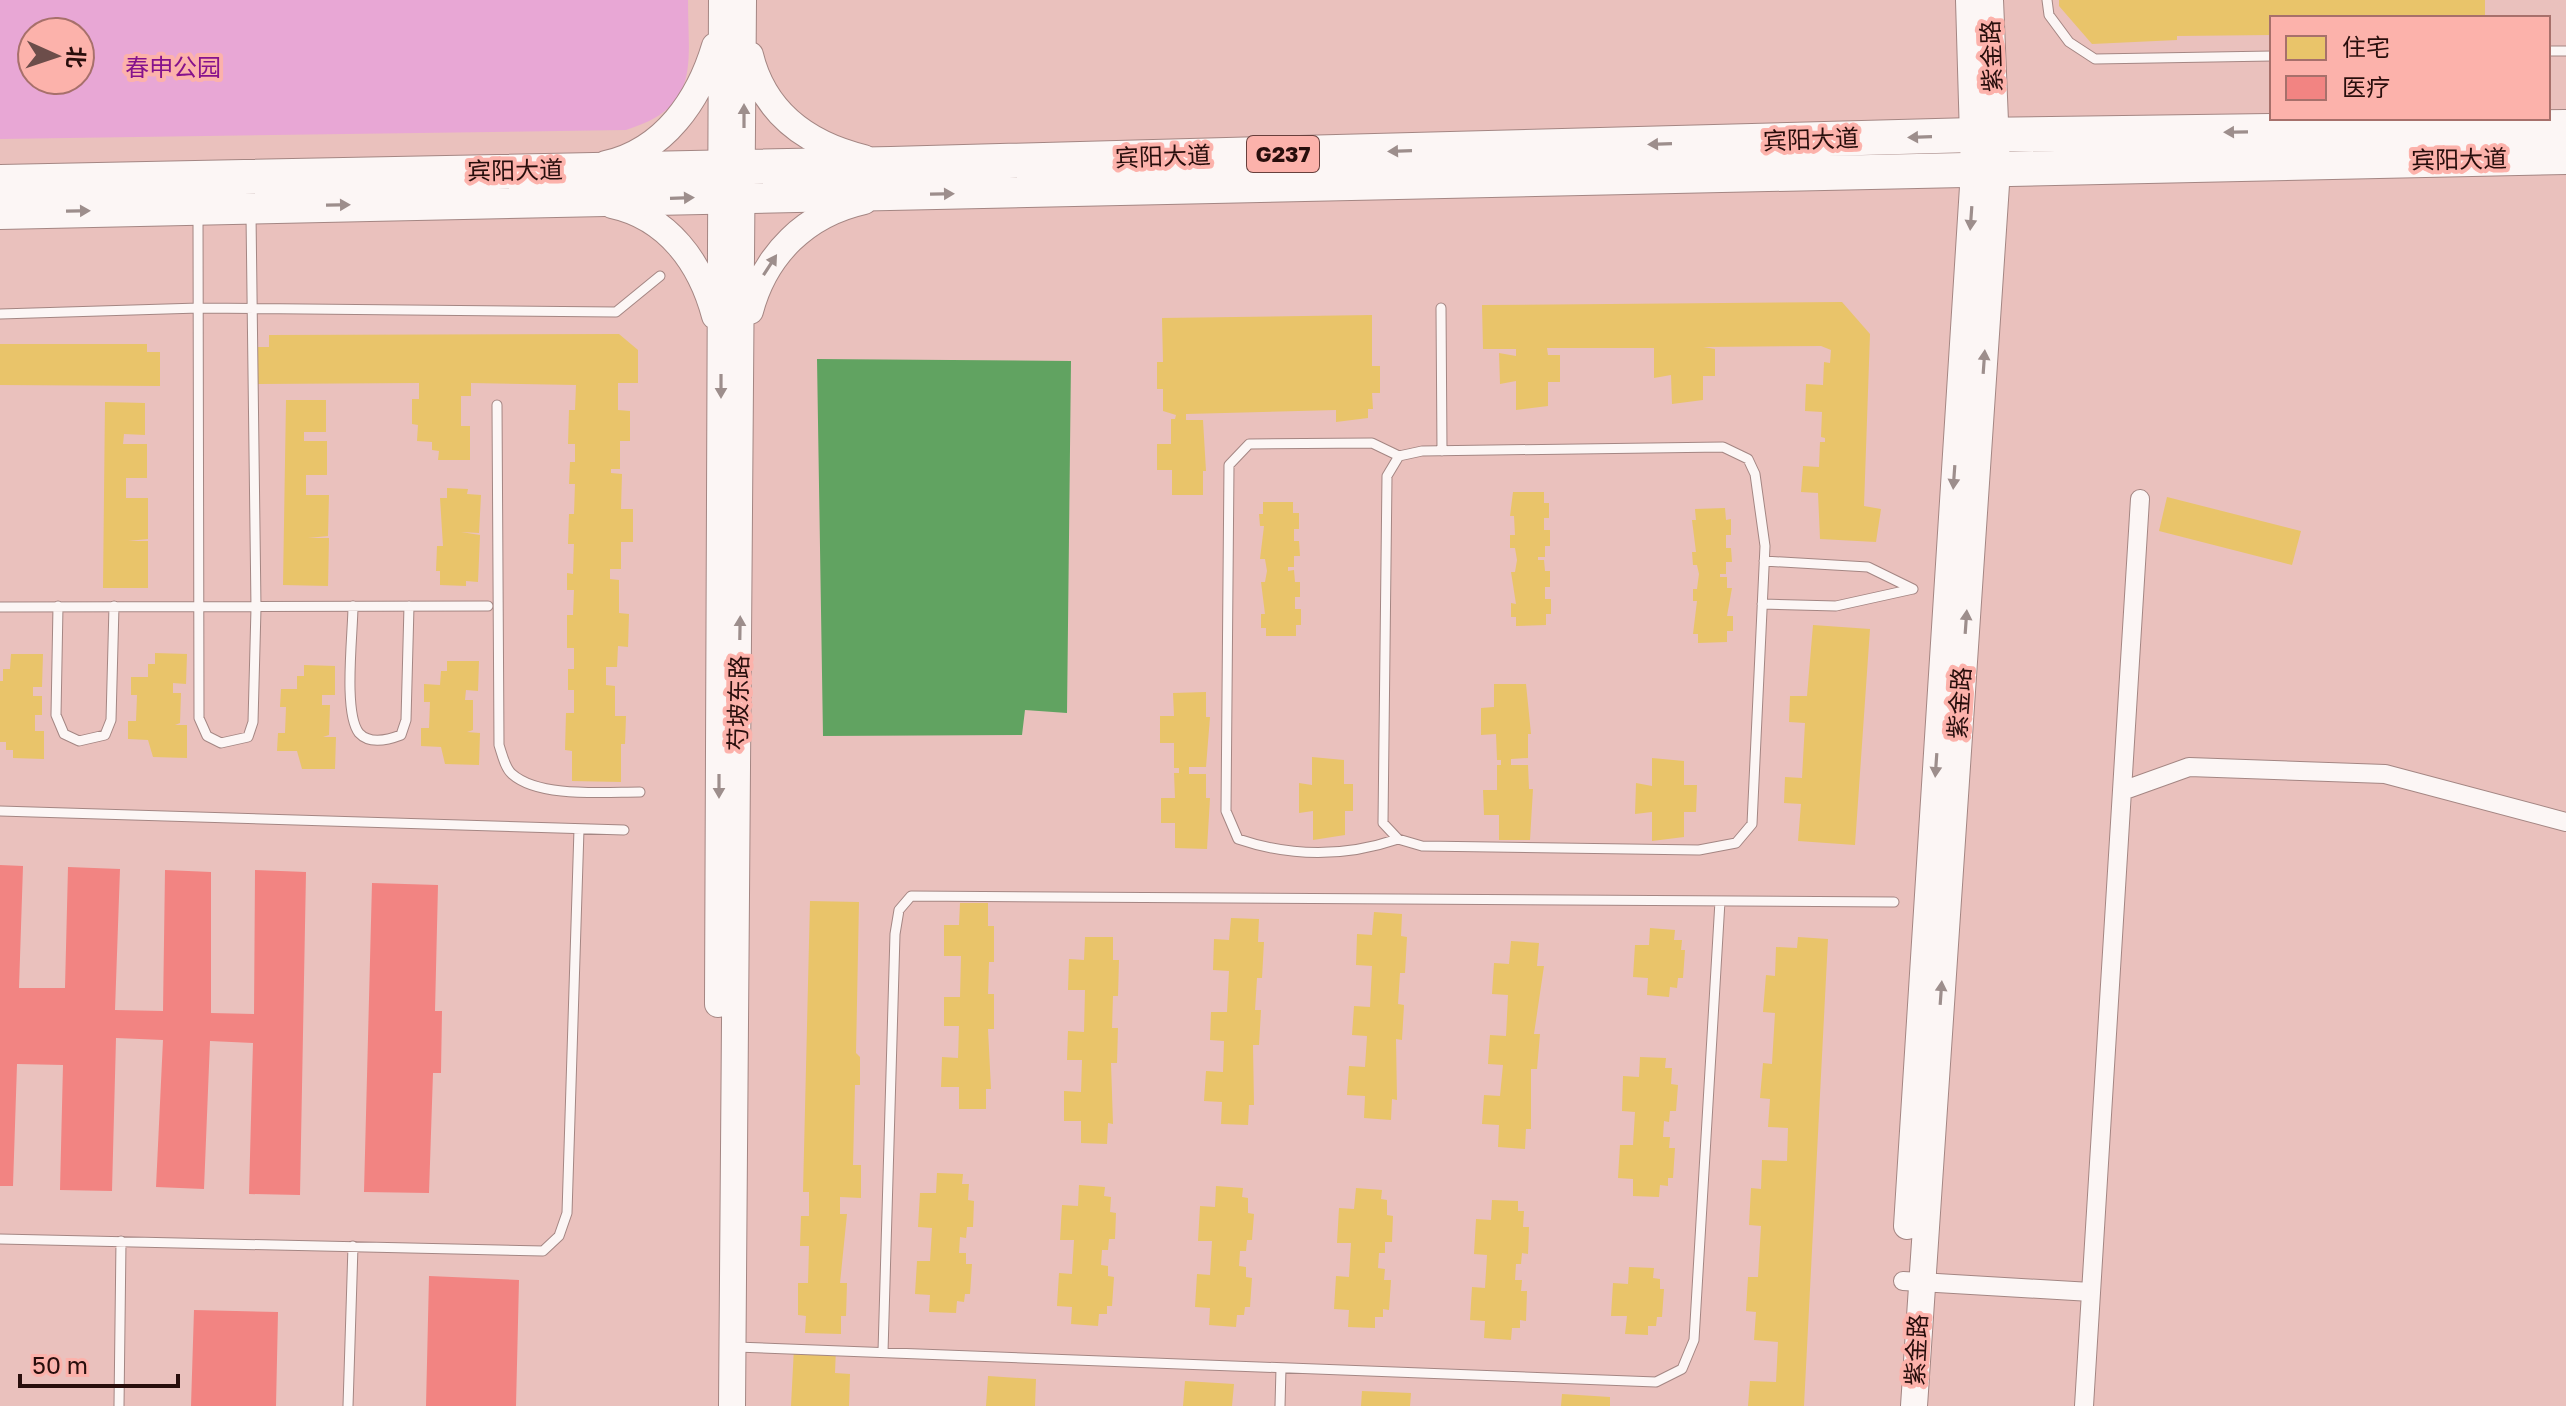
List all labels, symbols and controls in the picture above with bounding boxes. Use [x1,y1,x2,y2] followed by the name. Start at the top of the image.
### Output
[16,16,96,96] north arrow
[2270,16,2550,120] legend
[1975,20,2006,93] street label: 紫金路
[2342,32,2390,61] text: 住宅
[62,45,91,69] text: 北
[125,52,221,81] park label: 春申公园
[2342,72,2390,101] text: 医疗
[738,103,750,128] one-way arrow
[1762,122,1859,155] street label: 宾阳大道
[2223,126,2248,138] one-way arrow
[1907,131,1932,143] one-way arrow
[1247,136,1319,172] road number: G237
[1647,137,1672,150] one-way arrow
[1114,139,1211,172] street label: 宾阳大道
[2411,143,2507,174] street label: 宾阳大道
[1387,144,1412,157] one-way arrow
[467,154,563,185] street label: 宾阳大道
[930,188,955,201] one-way arrow
[670,191,695,204] one-way arrow
[326,199,351,212] one-way arrow
[66,205,91,217] one-way arrow
[1964,206,1977,231] one-way arrow
[762,255,777,276] one-way arrow
[1978,349,1991,374] one-way arrow
[715,374,727,399] one-way arrow
[1947,465,1960,490] one-way arrow
[1960,609,1973,634] one-way arrow
[733,615,746,640] one-way arrow
[722,655,753,751] street label: 芍坡东路
[1942,666,1975,740] street label: 紫金路
[1929,753,1942,778] one-way arrow
[713,774,725,799] one-way arrow
[1935,980,1948,1005] one-way arrow
[1899,1313,1932,1387] street label: 紫金路
[20,1338,178,1388] scale bar
[32,1350,88,1379] text: 50 m

